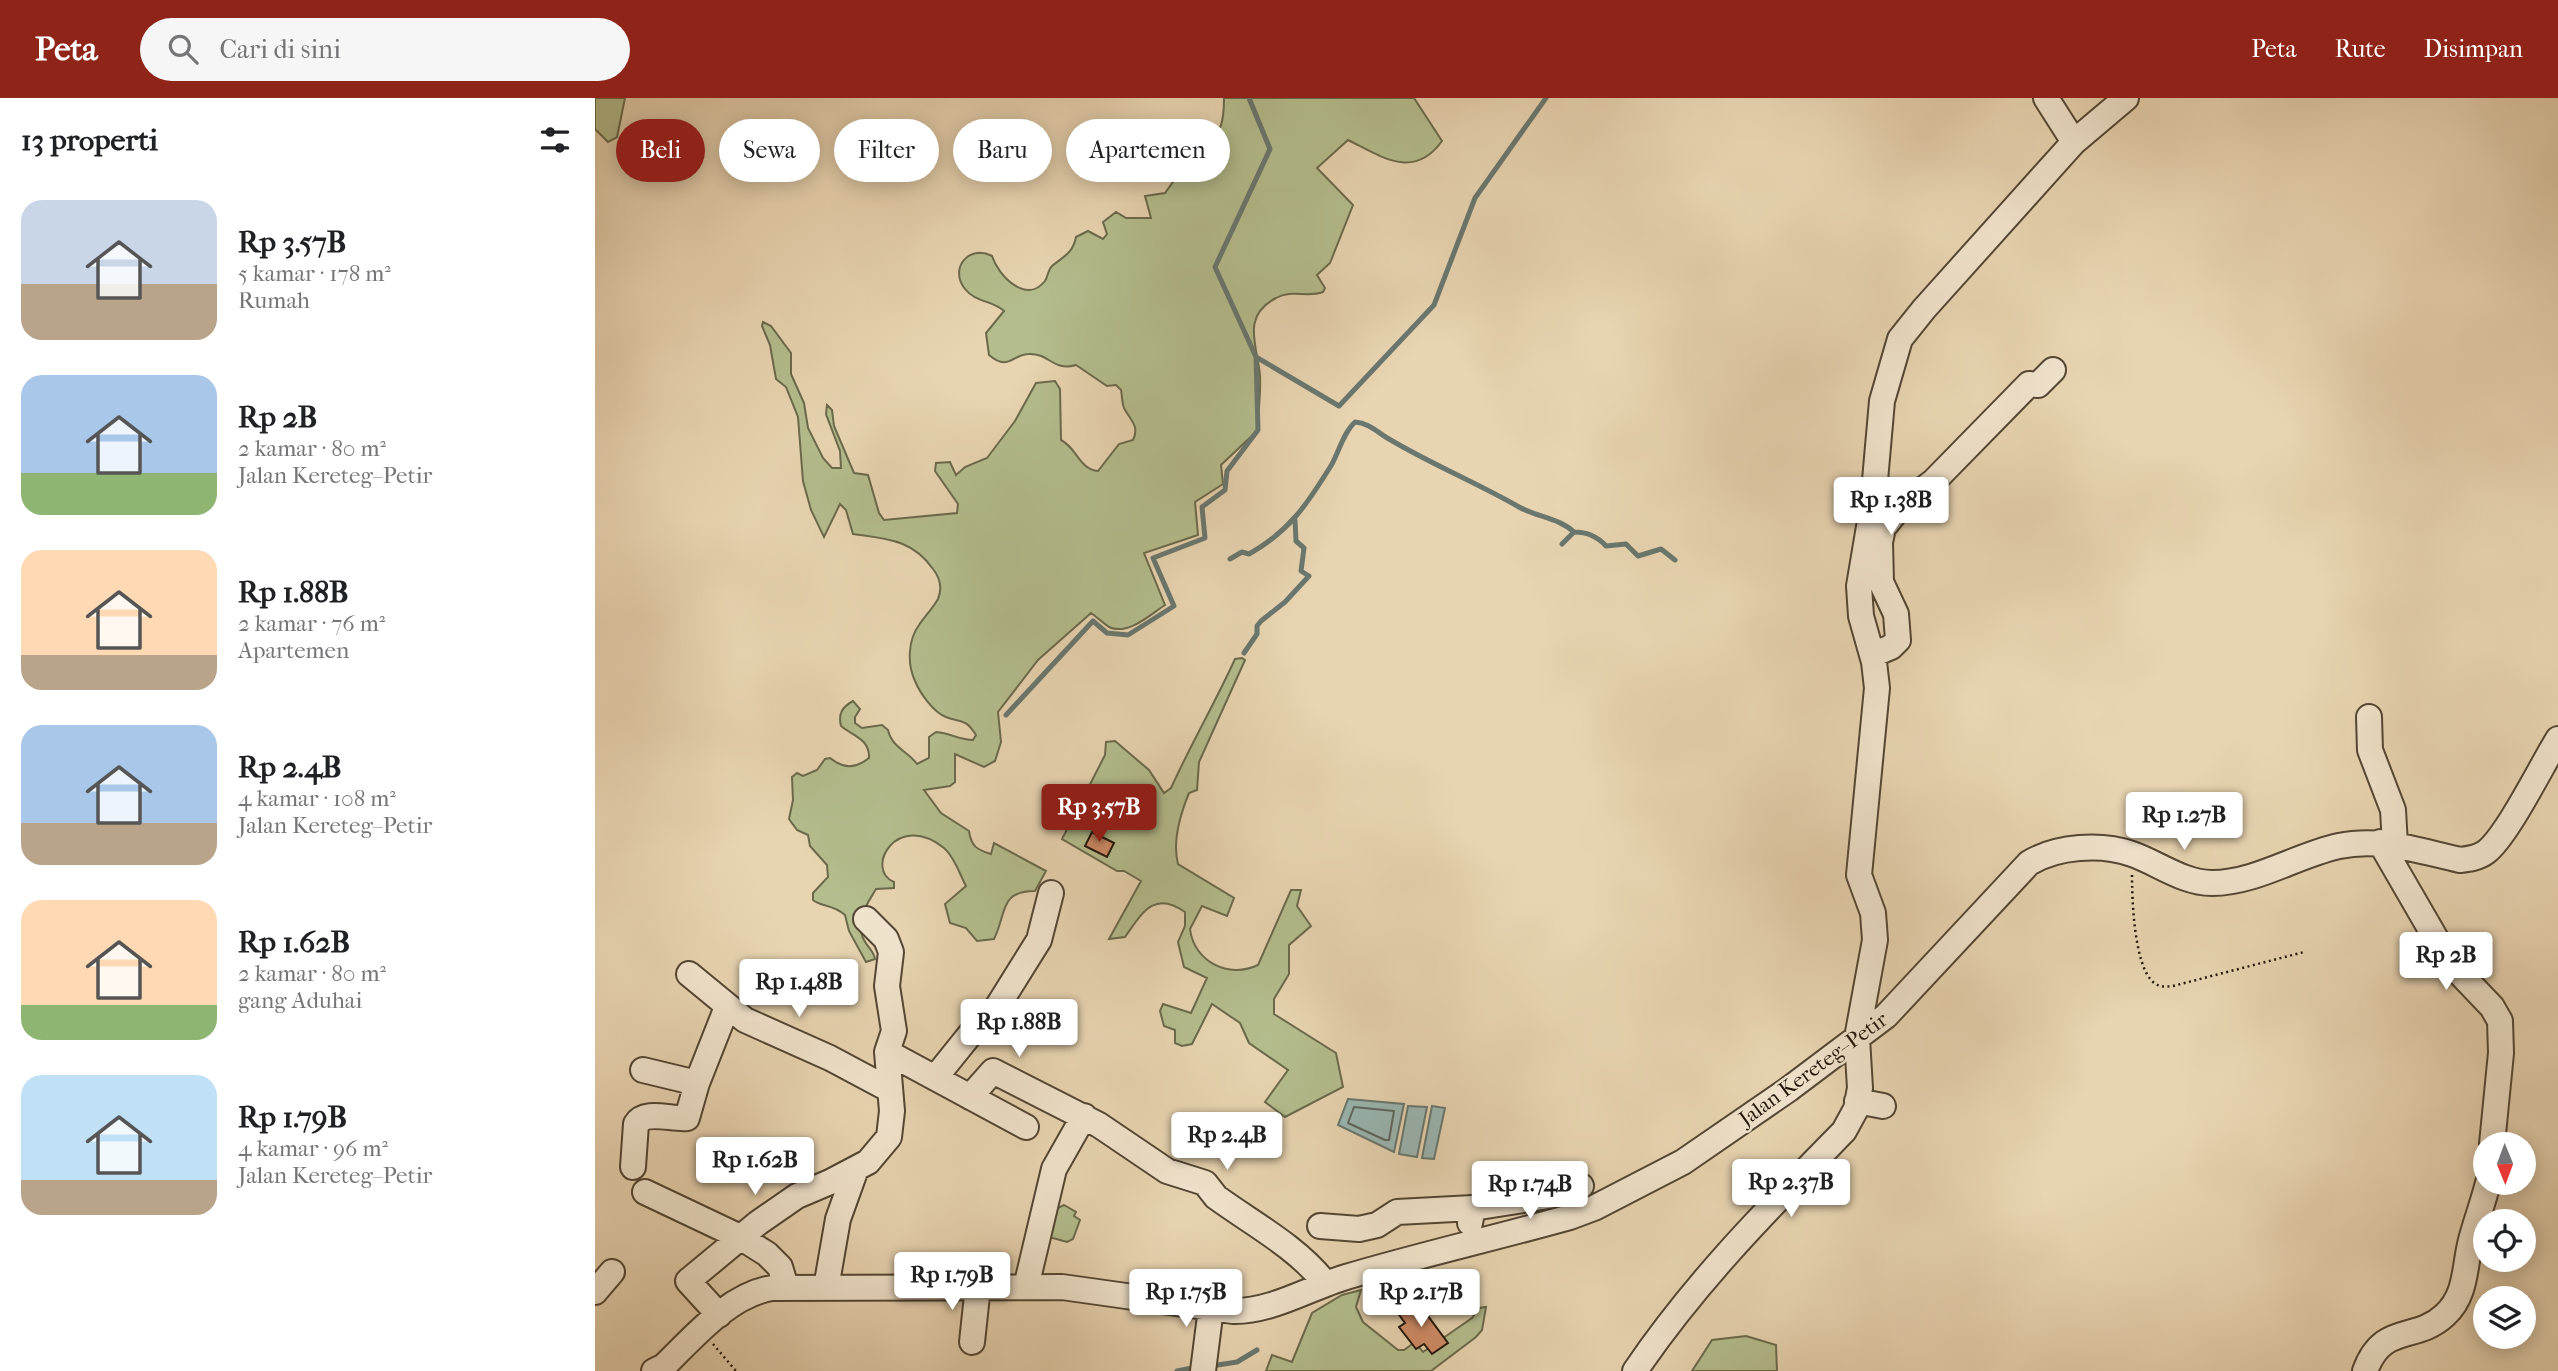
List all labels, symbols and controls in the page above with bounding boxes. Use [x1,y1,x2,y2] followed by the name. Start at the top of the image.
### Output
[140,18,630,81] search box
[35,30,98,69] text: Peta
[164,30,202,68] icon: search
[220,34,341,65] text: Cari di sini
[2251,35,2297,63] text: Peta
[2335,35,2386,63] text: Rute
[2424,35,2523,63] text: Disimpan
[616,119,705,182] chip: Beli
[719,119,820,182] chip: Sewa
[834,119,939,182] chip: Filter
[953,119,1052,182] chip: Baru
[1066,119,1230,182] chip: Apartemen
[536,121,574,159] icon: filters
[21,123,158,158] text: 13 properti
[238,225,346,260] text: Rp 3.57B
[77,228,161,312] icon: home
[238,260,391,287] text: 5 kamar · 178 m²
[238,287,310,314] text: Rumah
[238,400,317,435] text: Rp 2B
[77,403,161,487] icon: home
[238,435,386,462] text: 2 kamar · 80 m²
[238,462,432,489] text: Jalan Kereteg–Petir
[1819,478,1963,537] pin: Rp 1.38B
[1850,486,1932,513] text: Rp 1.38B
[238,575,349,610] text: Rp 1.88B
[77,578,161,662] icon: home
[238,610,385,637] text: 2 kamar · 76 m²
[238,637,349,664] text: Apartemen
[238,750,342,785] text: Rp 2.4B
[77,753,161,837] icon: home
[1027,784,1171,844] pin: Rp 3.57B
[238,785,396,812] text: 4 kamar · 108 m²
[2112,792,2256,852] pin: Rp 1.27B
[1057,793,1141,820] text: Rp 3.57B
[2142,801,2226,828] text: Rp 1.27B
[238,812,432,839] text: Jalan Kereteg–Petir
[238,925,350,960] text: Rp 1.62B
[77,928,161,1012] icon: home
[2397,932,2495,992] pin: Rp 2B
[2416,941,2476,968] text: Rp 2B
[238,960,386,987] text: 2 kamar · 80 m²
[727,960,871,1019] pin: Rp 1.48B
[755,968,843,995] text: Rp 1.48B
[238,987,362,1014] text: gang Aduhai
[947,1000,1091,1059] pin: Rp 1.88B
[1733,1007,1892,1132] street label: Jalan Kereteg–Petir
[977,1008,1061,1035] text: Rp 1.88B
[238,1100,347,1135] text: Rp 1.79B
[77,1103,161,1187] icon: home
[1162,1112,1292,1172] pin: Rp 2.4B
[1187,1121,1267,1148] text: Rp 2.4B
[2473,1132,2536,1195] north arrow
[2473,1132,2536,1349] map controls
[238,1135,388,1162] text: 4 kamar · 96 m²
[683,1138,827,1197] pin: Rp 1.62B
[712,1146,798,1173] text: Rp 1.62B
[1719,1160,1863,1219] pin: Rp 2.37B
[238,1162,432,1189] text: Jalan Kereteg–Petir
[1458,1162,1602,1221] pin: Rp 1.74B
[1748,1168,1834,1195] text: Rp 2.37B
[1488,1170,1572,1197] text: Rp 1.74B
[2473,1209,2536,1272] button: locate
[880,1252,1024,1312] pin: Rp 1.79B
[910,1261,994,1288] text: Rp 1.79B
[1114,1270,1258,1329] pin: Rp 1.75B
[1349,1270,1493,1329] pin: Rp 2.17B
[1145,1278,1227,1305] text: Rp 1.75B
[1379,1278,1463,1305] text: Rp 2.17B
[2473,1286,2536,1349] button: layers

